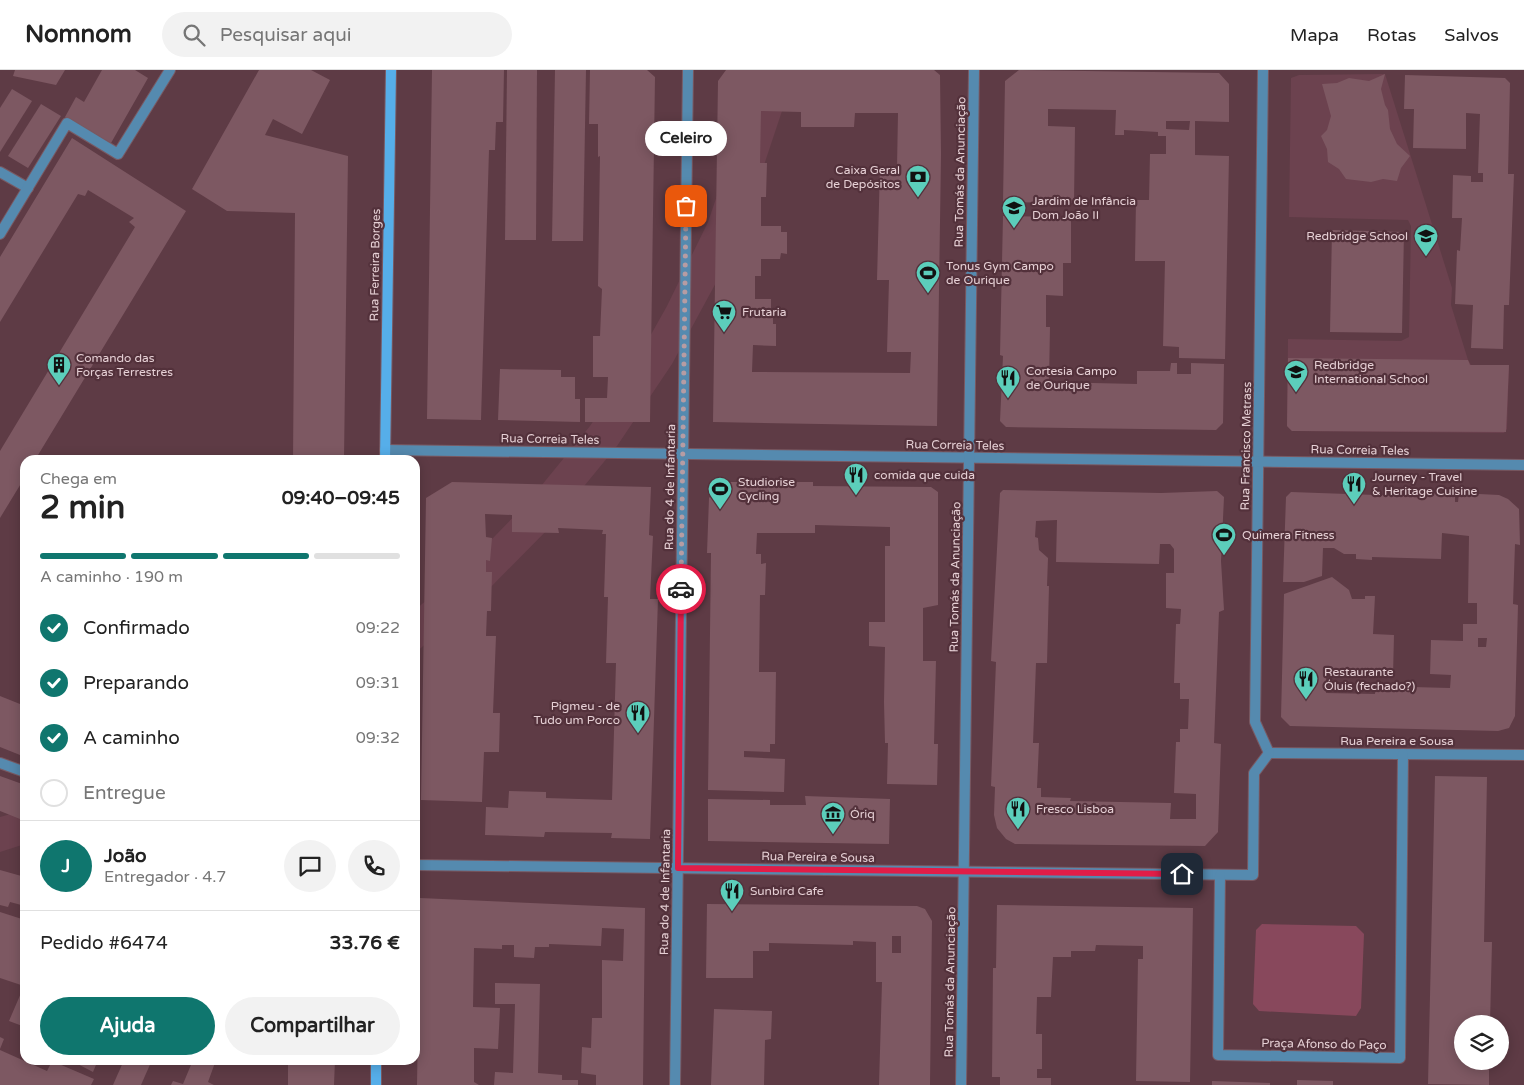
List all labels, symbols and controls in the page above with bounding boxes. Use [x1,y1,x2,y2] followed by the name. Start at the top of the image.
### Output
[162,12,512,57] search box
[25,20,132,49] text: Nomnom
[180,21,208,49] icon: search
[220,24,351,46] text: Pesquisar aqui
[1290,24,1339,46] text: Mapa
[1367,24,1416,46] text: Rotas
[1444,24,1499,46] text: Salvos
[952,96,968,248] street label: Rua Tomás da Anunciação
[645,121,727,156] callout: Celeiro
[660,128,712,148] text: Celeiro
[826,163,900,191] place label: Caixa Geral de Depósitos
[905,164,931,198] bank icon: Caixa Geral de Depósitos
[665,185,707,227] pin
[672,192,700,220] icon: bag
[1032,194,1136,222] place label: Jardim de Infância Dom João II
[1001,195,1027,229] school or university icon: Jardim de Infância Dom João II
[367,208,383,321] street label: Rua Ferreira Borges
[1413,223,1439,257] school or university icon: Redbridge School
[1306,229,1408,243] place label: Redbridge School
[946,259,1054,287] place label: Tonus Gym Campo de Ourique
[915,260,941,294] sports icon: Tonus Gym Campo de Ourique
[711,299,737,333] supermarket icon: Frutaria
[742,305,787,319] place label: Frutaria
[76,351,173,379] place label: Comando das Forças Terrestres
[46,352,72,386] building icon: Comando das Forças Terrestres
[1314,358,1428,386] place label: Redbridge International School
[1283,359,1309,393] school or university icon: Redbridge International School
[1026,364,1117,392] place label: Cortesia Campo de Ourique
[995,365,1021,399] restaurant icon: Cortesia Campo de Ourique
[1238,381,1254,511] street label: Rua Francisco Metrass
[662,424,678,550] street label: Rua do 4 de Infantaria
[501,431,600,447] street label: Rua Correia Teles
[906,437,1005,453] street label: Rua Correia Teles
[1311,442,1410,458] street label: Rua Correia Teles
[843,462,869,496] restaurant icon: comida que cuida
[874,468,975,482] place label: comida que cuida
[40,469,117,489] text: Chega em
[1372,470,1478,498] place label: Journey - Travel & Heritage Cuisine
[1341,471,1367,505] restaurant icon: Journey - Travel & Heritage Cuisine
[738,475,795,503] place label: Studiorise Cycling
[707,476,733,510] sports icon: Studiorise Cycling
[282,487,400,509] text: 09:40–09:45
[40,489,125,527] text: 2 min
[947,501,963,653] street label: Rua Tomás da Anunciação
[1211,522,1237,556] sports icon: Quimera Fitness
[1242,528,1335,542] place label: Quimera Fitness
[656,564,706,614] courier
[40,567,183,587] text: A caminho · 190 m
[667,575,695,603] icon: car
[40,614,68,642] icon: check
[83,617,190,639] text: Confirmado
[356,618,400,638] text: 09:22
[1324,665,1416,693] place label: Restaurante Óluis (fechado?)
[1293,666,1319,700] restaurant icon: Restaurante Óluis (fechado?)
[40,669,68,697] icon: check
[83,672,189,694] text: Preparando
[356,673,400,693] text: 09:31
[533,699,620,727] place label: Pigmeu - de Tudo um Porco
[625,700,651,734] restaurant icon: Pigmeu - de Tudo um Porco
[40,724,68,752] icon: check
[83,727,180,749] text: A caminho
[356,728,400,748] text: 09:32
[1340,734,1454,748] street label: Rua Pereira e Sousa
[83,782,166,804] text: Entregue
[1005,796,1031,830] restaurant icon: Fresco Lisboa
[820,801,846,835] museum icon: Óriq
[1036,802,1114,816] place label: Fresco Lisboa
[850,807,875,821] place label: Óriq
[657,829,673,955] street label: Rua do 4 de Infantaria
[284,840,336,892] button: chat
[348,840,400,892] button: phone
[104,845,147,867] text: João
[761,849,875,865] street label: Rua Pereira e Sousa
[1161,853,1203,895] pin
[62,855,70,877] text: J
[1168,860,1196,888] icon: home
[104,867,226,887] text: Entregador · 4.7
[719,878,745,912] restaurant icon: Sunbird Cafe
[750,884,824,898] place label: Sunbird Cafe
[942,906,958,1058] street label: Rua Tomás da Anunciação
[40,932,168,954] text: Pedido #6474
[330,932,400,954] text: 33.76 €
[40,997,215,1055] button: Ajuda
[225,997,400,1055] button: Compartilhar
[1454,1015,1509,1070] map controls
[1454,1015,1509,1070] button: layers
[1261,1036,1387,1052] street label: Praça Afonso do Paço

